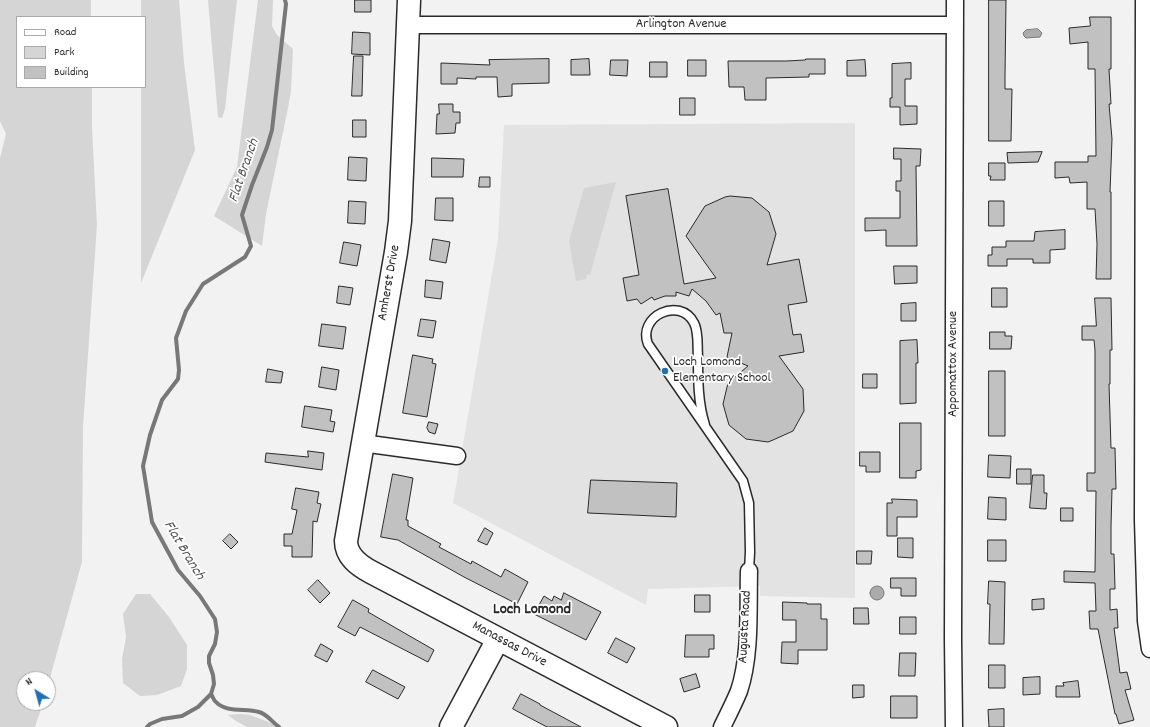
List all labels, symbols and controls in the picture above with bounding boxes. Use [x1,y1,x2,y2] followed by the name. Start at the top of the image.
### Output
[16,16,146,88] legend
[636,17,726,33] street label: Arlington Avenue
[54,24,76,41] text: Road
[54,44,74,61] text: Park
[54,64,89,81] text: Building
[226,137,264,205] water label: Flat Branch
[375,244,405,322] street label: Amherst Drive
[946,311,962,417] street label: Appomattox Avenue
[673,355,771,388] place label: Loch Lomond Elementary School
[660,366,670,376] marker: Loch Lomond Elementary School
[158,518,208,584] water label: Flat Branch
[736,590,756,664] street label: Augusta Road
[493,601,571,621] district label: Loch Lomond
[469,618,549,672] street label: Manassas Drive
[16,671,56,711] north arrow
[22,674,36,690] text: N

